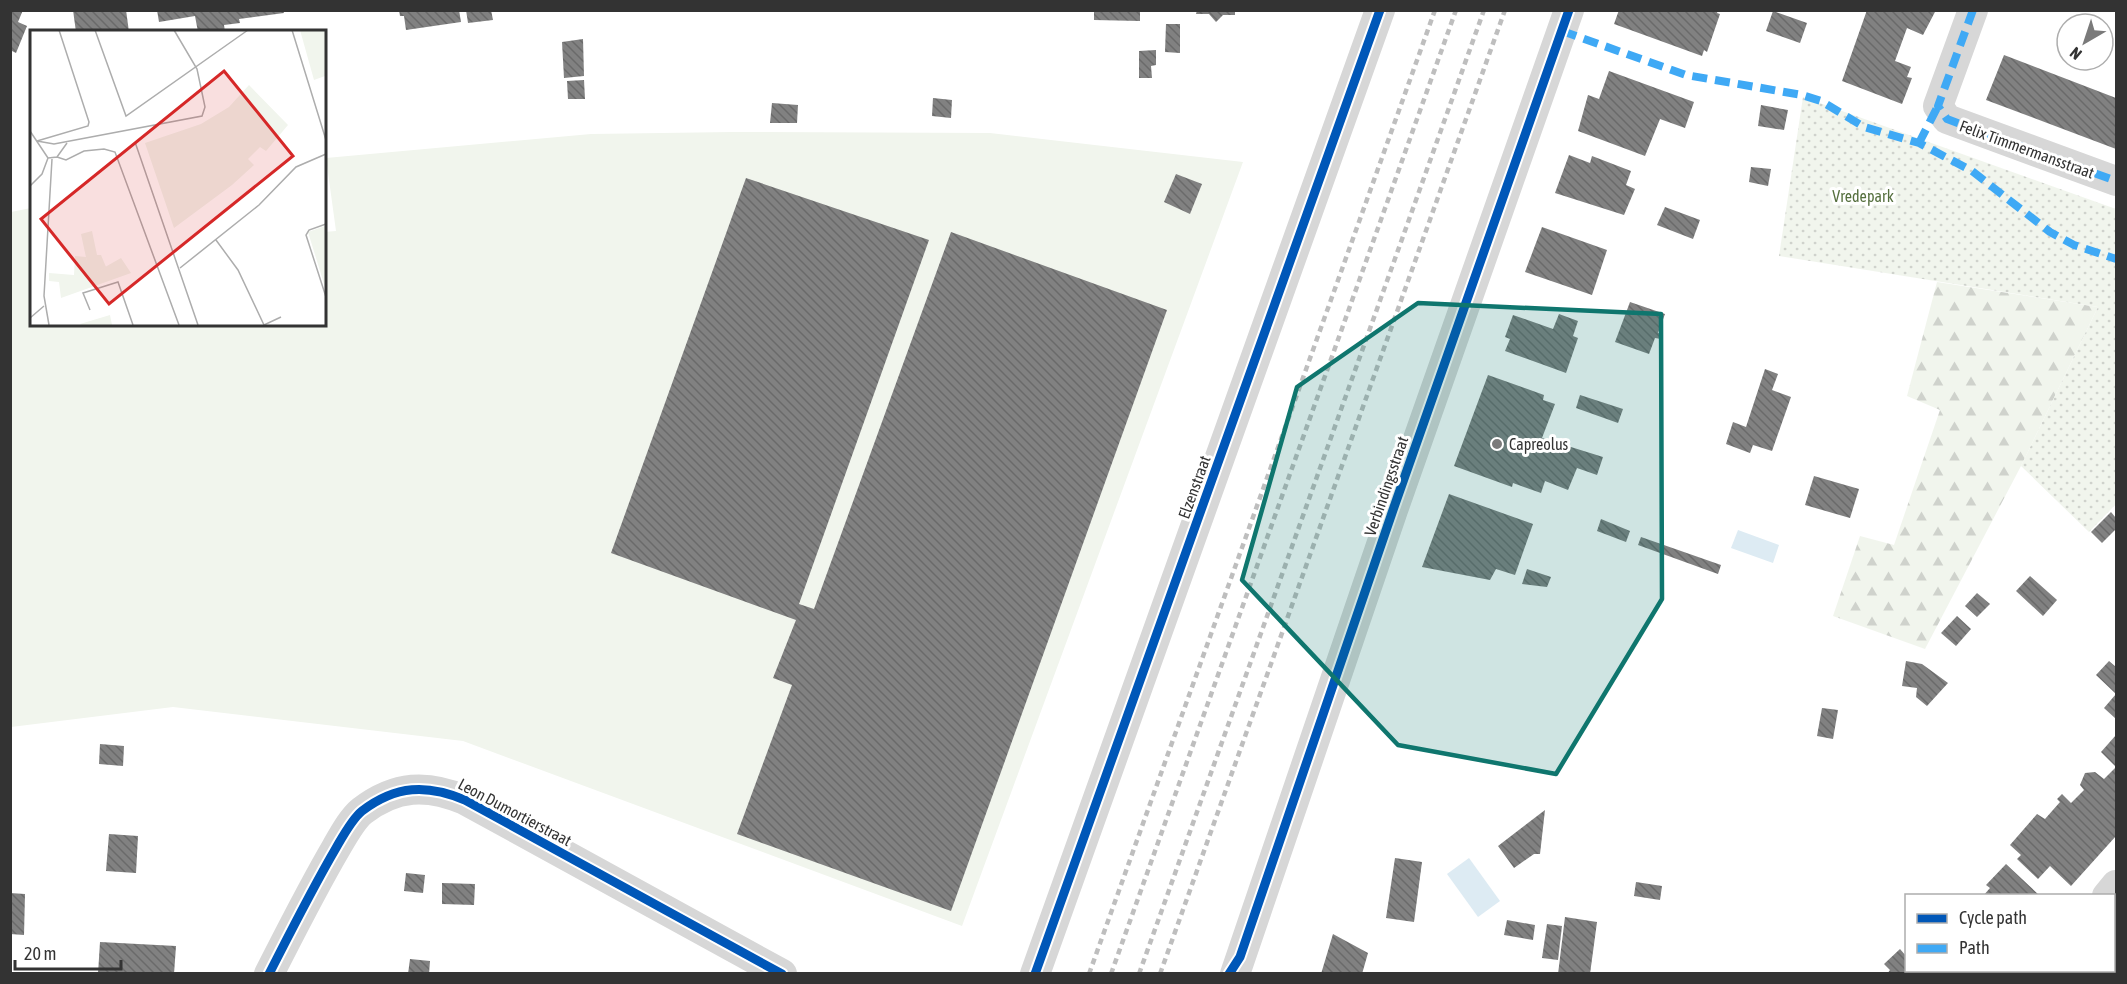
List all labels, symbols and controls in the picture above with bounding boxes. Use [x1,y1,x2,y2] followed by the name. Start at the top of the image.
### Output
[2055,12,2115,72] north arrow
[30,30,326,326] inset map
[2066,44,2085,64] text: N
[1957,116,2097,182] street label: Felix Timmermansstraat
[1832,187,1894,206] park label: Vredepark
[1361,434,1413,538] street label: Verbindingsstraat
[1509,435,1569,454] place label: Capreolus
[1490,437,1504,451] marker: Capreolus
[1174,453,1214,521] street label: Elzenstraat
[455,775,575,850] street label: Leon Dumortierstraat
[1905,894,2115,972] legend
[1959,907,2027,928] text: Cycle path
[15,933,122,971] scale bar
[1959,937,1990,958] text: Path
[24,943,56,964] text: 20 m

